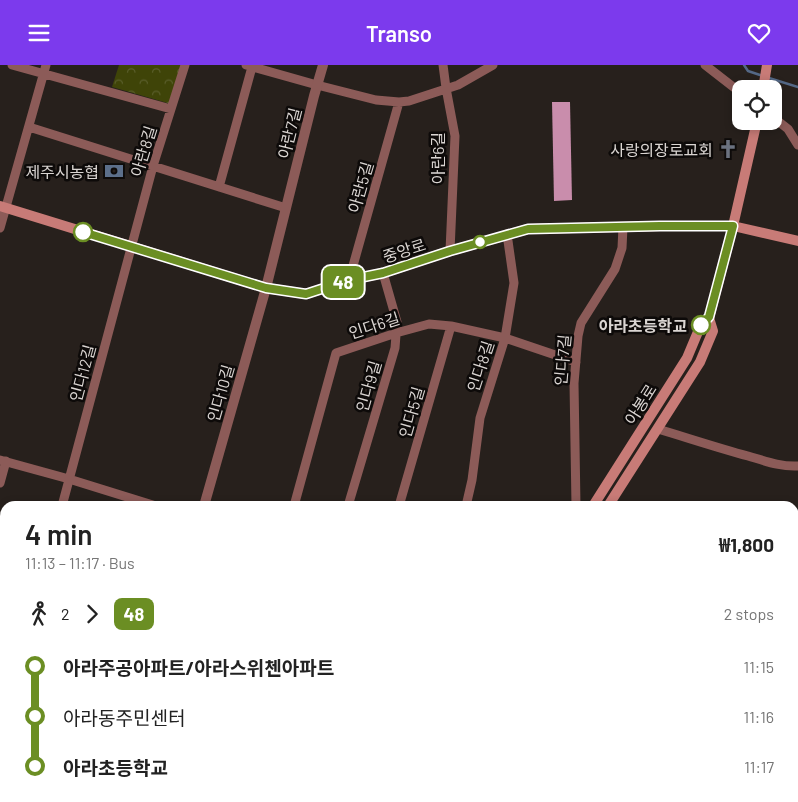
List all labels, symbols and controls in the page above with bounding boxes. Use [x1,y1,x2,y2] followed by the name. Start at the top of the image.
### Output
[25,19,53,47] icon: menu
[745,19,773,47] icon: heart
[366,20,432,46] text: Transo
[732,80,782,130] map controls
[732,80,782,130] button: locate
[274,106,304,160] street label: 아란7길
[126,123,160,179] street label: 아란8길
[428,132,447,184] street label: 아란6길
[717,138,739,160] church icon: 사랑의장로교회
[610,140,713,159] place label: 사랑의장로교회
[344,159,376,215] street label: 아란5길
[103,160,125,182] bank icon: 제주시농협
[25,162,99,181] place label: 제주시농협
[73,222,93,242] unlabelled marker
[380,234,428,266] street label: 중앙로
[473,235,487,249] unlabelled marker
[320,266,366,298] line badge: 48
[333,271,353,293] text: 48
[346,308,402,342] street label: 인다6길
[691,315,711,335] marker: 아라초등학교
[599,316,687,335] place label: 아라초등학교
[550,333,574,387] street label: 인다7길
[463,338,497,394] street label: 인다8길
[65,342,99,404] street label: 인다12길
[352,358,384,414] street label: 인다9길
[203,362,237,424] street label: 인다10길
[620,380,660,428] street label: 아봉로
[395,384,427,440] street label: 인다5길
[25,517,93,551] text: 4 min
[719,533,774,556] text: ₩1,800
[25,553,135,572] text: 11:13 – 11:17 · Bus
[25,600,53,628] icon: walk
[78,600,106,628] icon: forward
[124,603,144,625] text: 48
[61,604,70,623] text: 2
[724,604,774,623] text: 2 stops
[63,656,334,679] text: 아라주공아파트/아라스위첸아파트
[744,657,774,676] text: 11:15
[63,706,185,729] text: 아라동주민센터
[743,707,774,726] text: 11:16
[63,756,168,779] text: 아라초등학교
[744,757,774,776] text: 11:17

